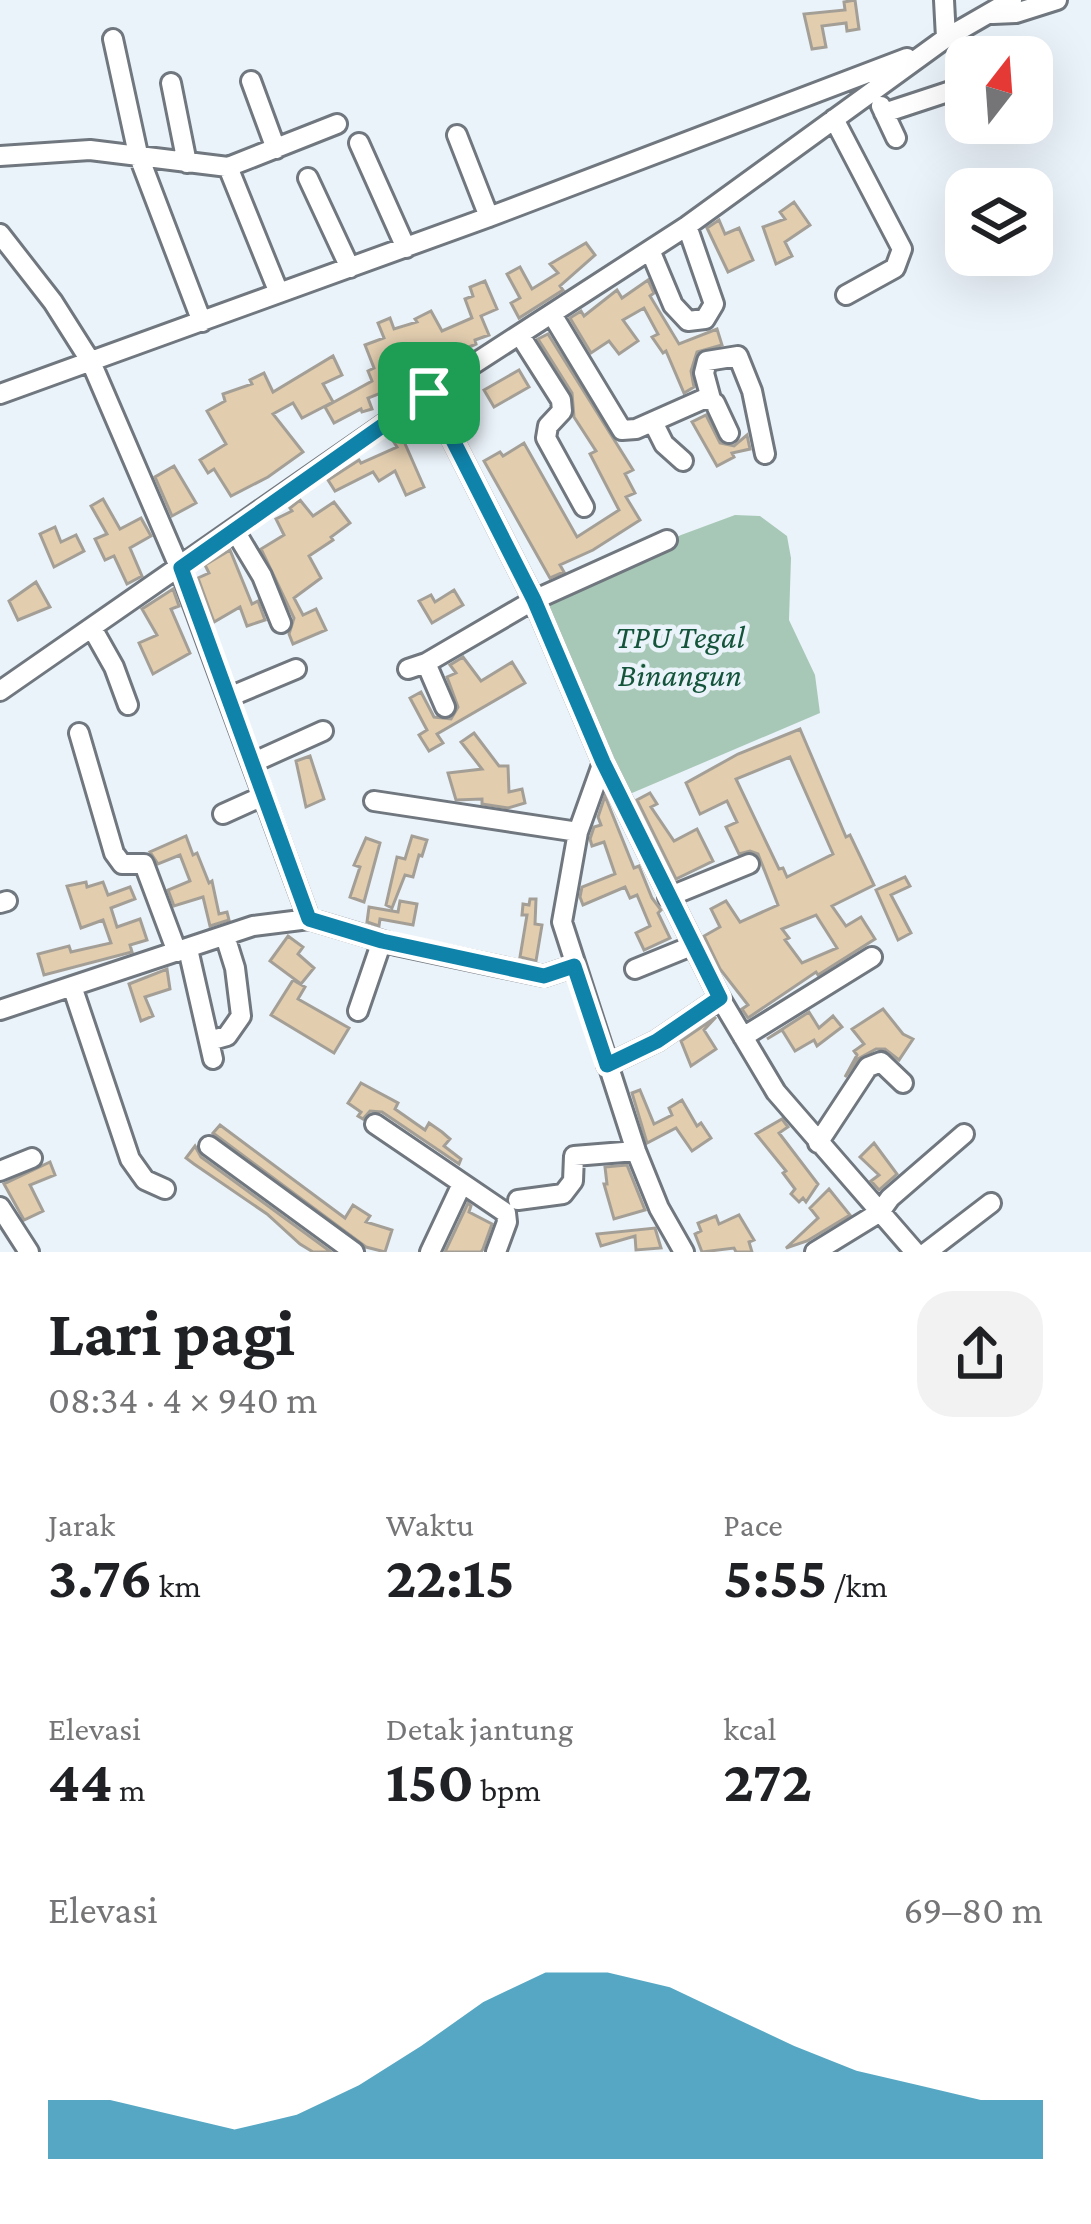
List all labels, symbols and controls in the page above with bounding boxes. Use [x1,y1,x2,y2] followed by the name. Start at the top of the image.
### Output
[945,36,1053,144] north arrow
[945,36,1053,276] map controls
[945,168,1053,276] button: layers
[378,342,480,444] pin
[396,360,462,426] icon: arrive
[615,618,746,693] park label: TPU Tegal Binangun
[917,1291,1043,1417] button: share
[48,1296,295,1369] text: Lari pagi
[48,1378,318,1421] text: 08:34 · 4 × 940 m
[48,1506,115,1543] text: Jarak
[386,1506,474,1543] text: Waktu
[723,1506,783,1543] text: Pace
[48,1543,153,1610] text: 3.76
[386,1543,515,1610] text: 22:15
[723,1543,827,1610] text: 5:55
[153,1567,201,1604] text: km
[827,1567,888,1604] text: /km
[48,1710,141,1747] text: Elevasi
[386,1710,573,1747] text: Detak jantung
[723,1710,777,1747] text: kcal
[48,1747,113,1814] text: 44
[386,1747,474,1814] text: 150
[723,1747,812,1814] text: 272
[113,1771,145,1808] text: m
[474,1771,541,1808] text: bpm
[48,1888,158,1931] text: Elevasi
[904,1888,1043,1931] text: 69–80 m

